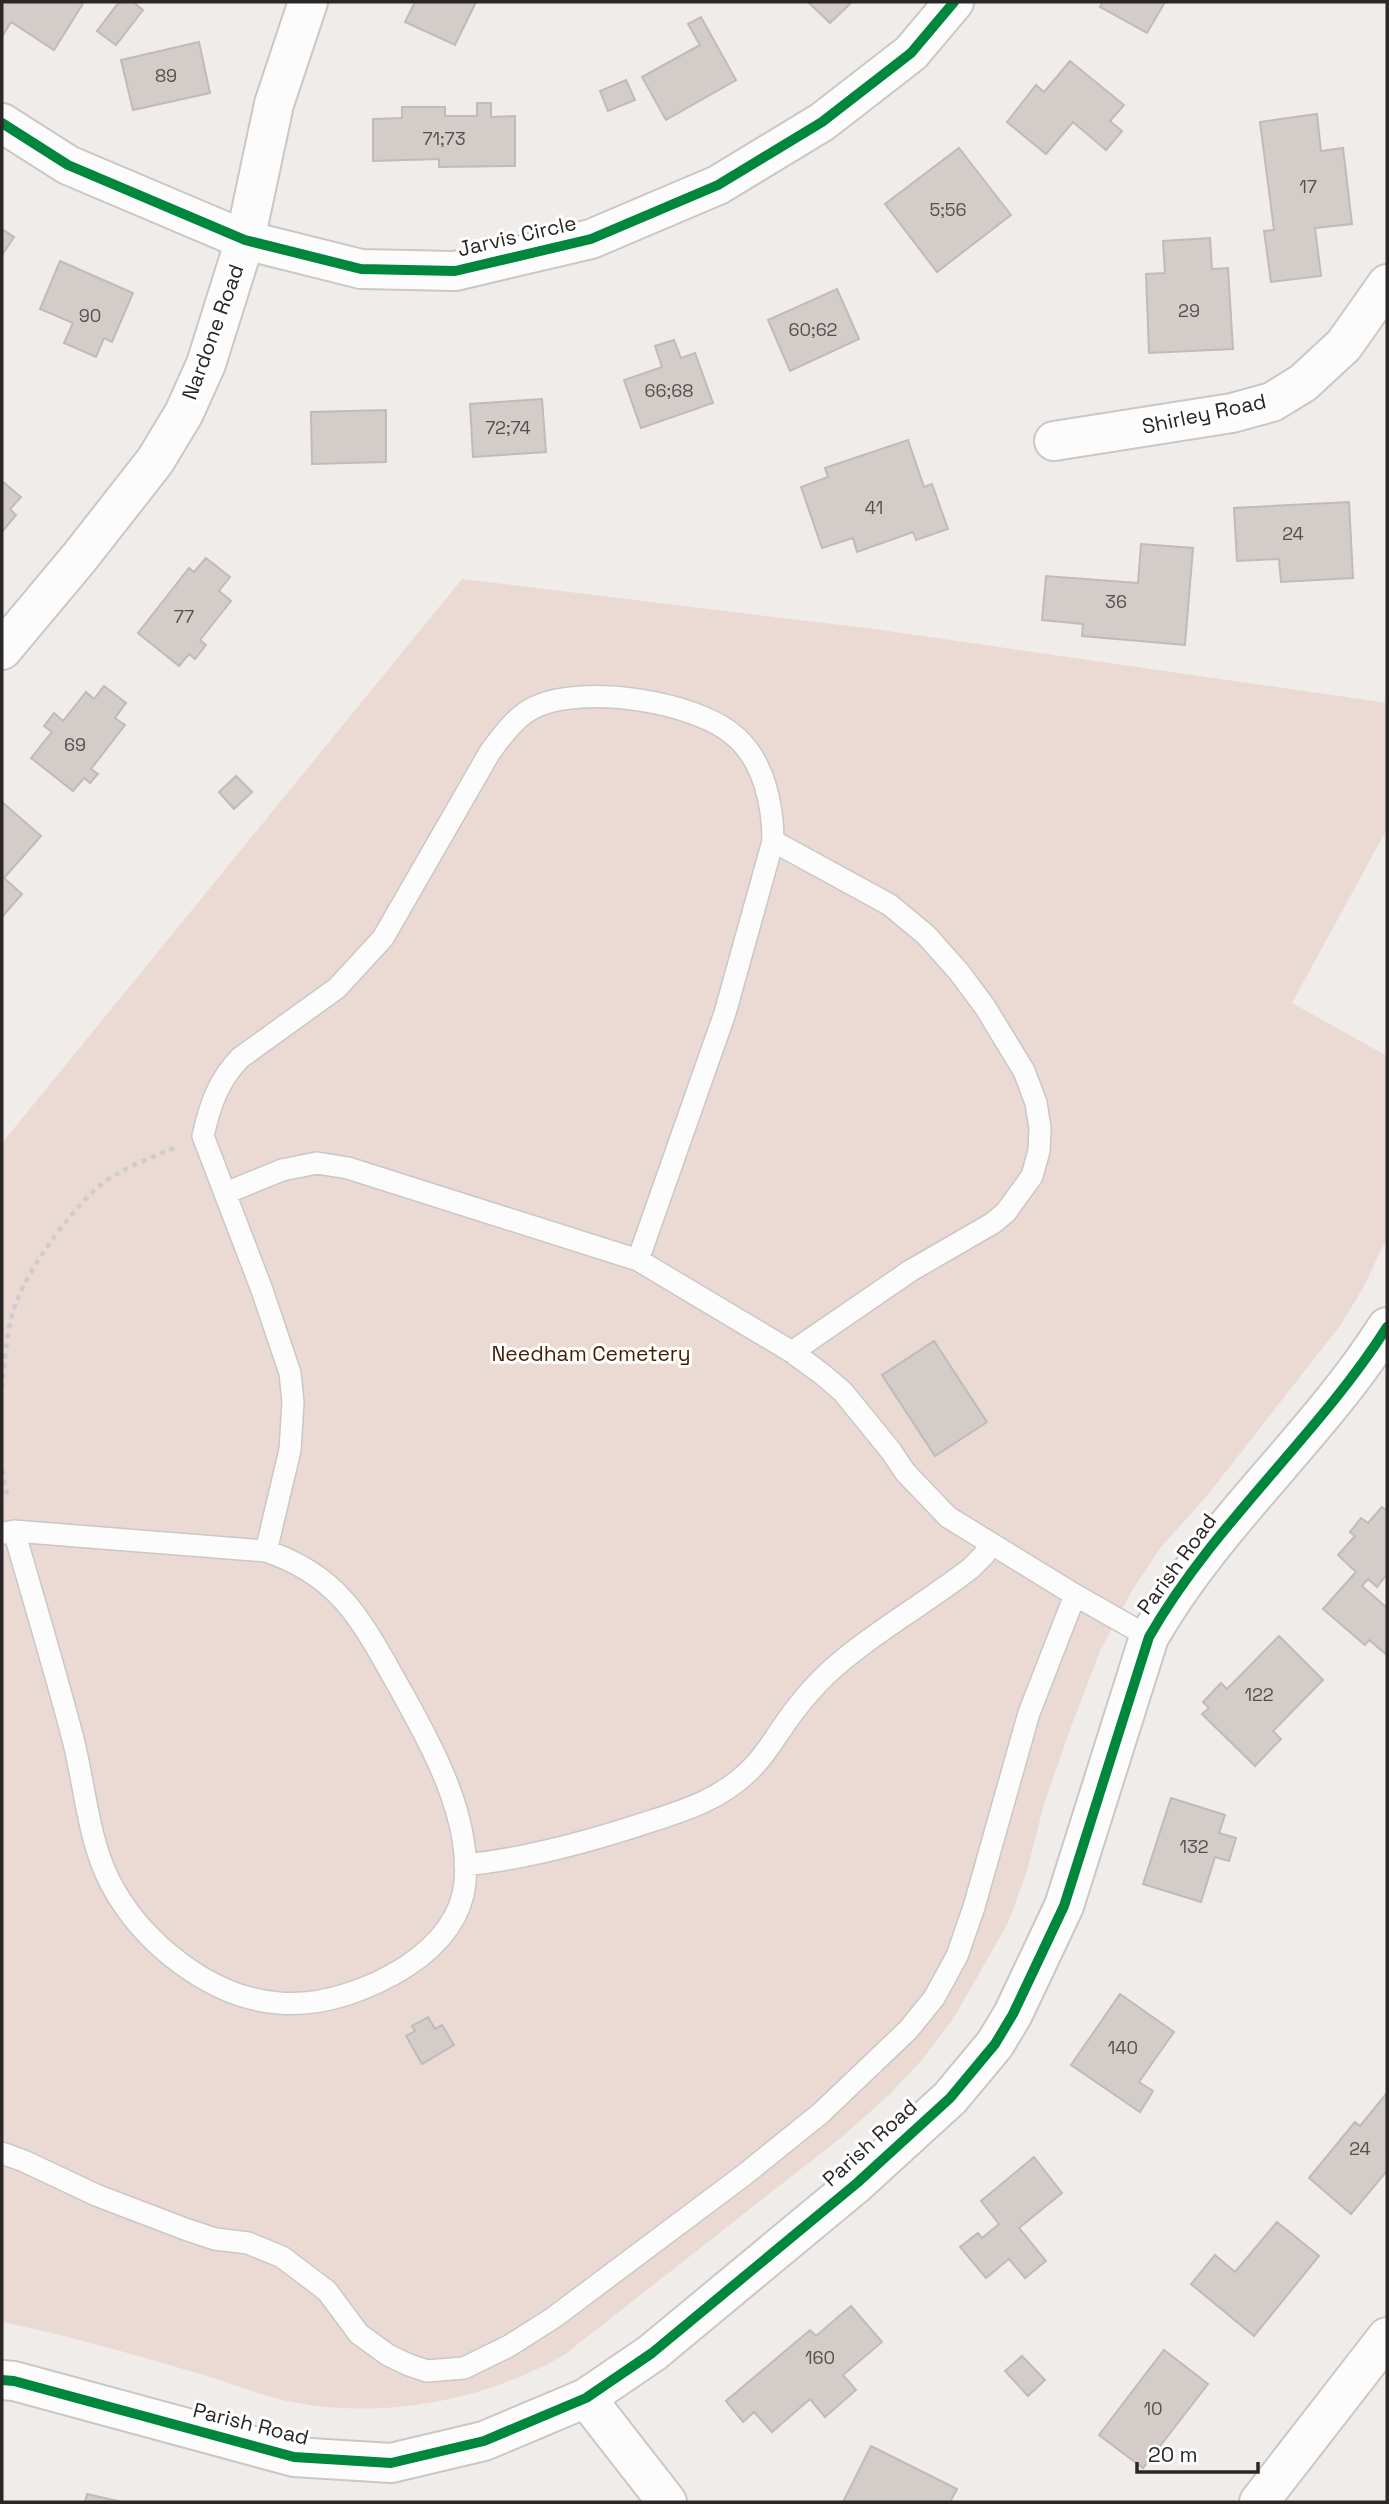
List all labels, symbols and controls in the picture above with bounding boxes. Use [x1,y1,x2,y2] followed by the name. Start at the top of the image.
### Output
[155,64,177,87] house number: 89
[422,127,466,150] house number: 71;73
[1299,175,1317,198] house number: 17
[929,198,967,221] house number: 5;56
[455,209,579,262] street label: Jarvis Circle
[176,260,250,403] street label: Nardone Road
[1178,299,1200,322] house number: 29
[79,304,101,327] house number: 90
[789,318,837,341] house number: 60;62
[645,379,693,402] house number: 66;68
[1139,387,1268,440] street label: Shirley Road
[485,416,531,439] house number: 72;74
[865,496,883,519] house number: 41
[1282,522,1304,545] house number: 24
[1105,590,1127,613] house number: 36
[174,605,194,628] house number: 77
[64,733,86,756] house number: 69
[491,1340,691,1367] park label: Needham Cemetery
[1131,1508,1222,1620] street label: Parish Road
[1244,1683,1274,1706] house number: 122
[1179,1835,1209,1858] house number: 132
[1108,2036,1138,2059] house number: 140
[817,2093,923,2192] street label: Parish Road
[1349,2137,1371,2160] house number: 24
[805,2346,835,2369] house number: 160
[190,2396,312,2451] street label: Parish Road
[1143,2397,1163,2420] house number: 10
[1137,2430,1258,2474] scale bar
[1148,2441,1198,2468] text: 20 m

